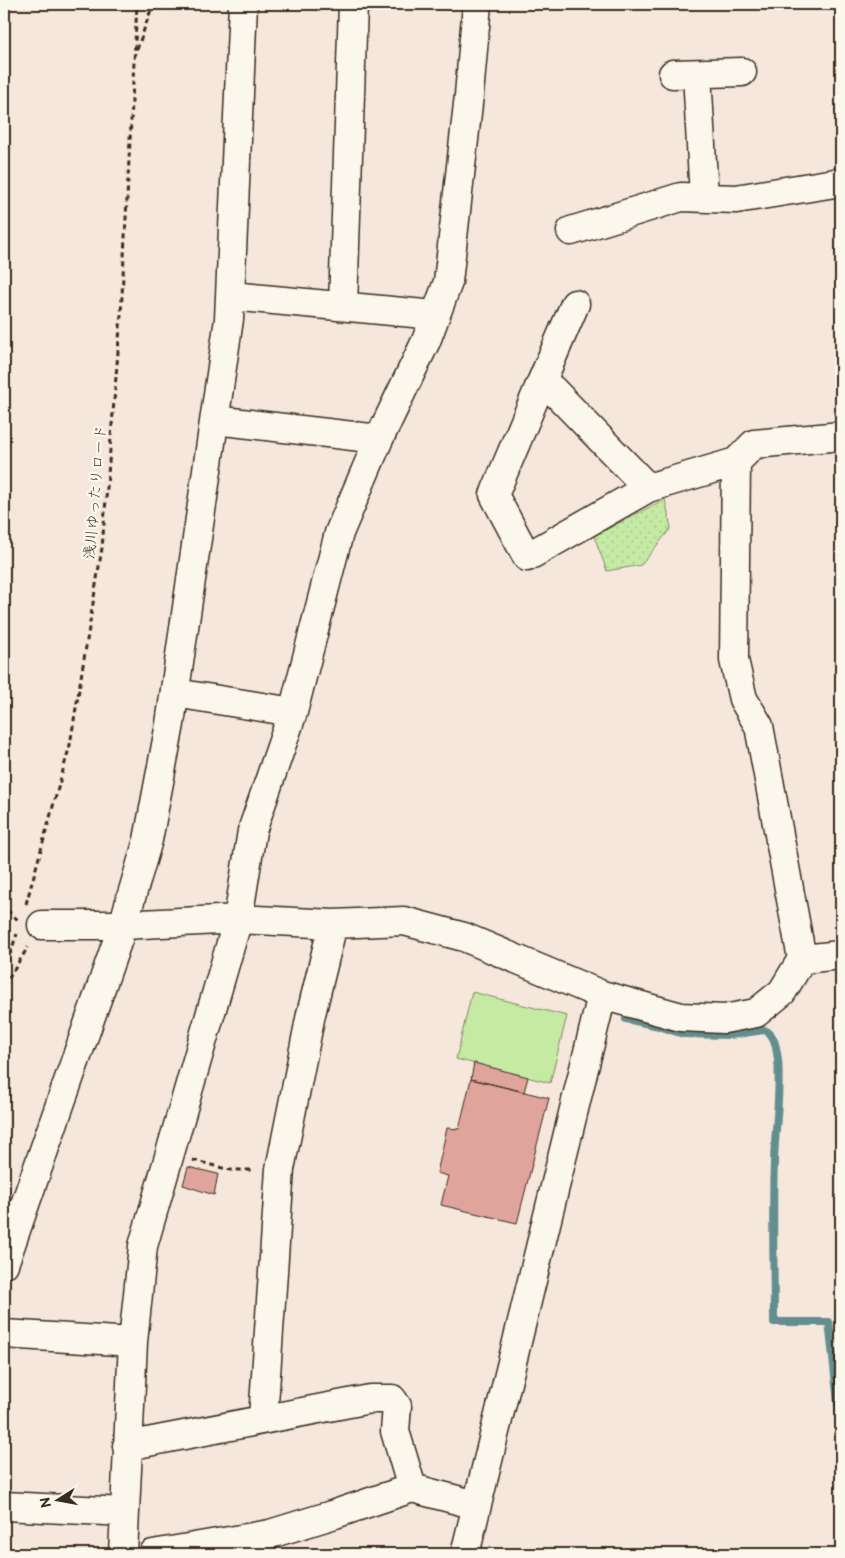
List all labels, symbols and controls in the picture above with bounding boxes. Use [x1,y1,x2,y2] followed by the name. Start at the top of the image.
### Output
[80,424,111,560] street label: 浅川ゆったりロード
[32,1476,82,1526] north arrow
[36,1496,55,1509] text: N

